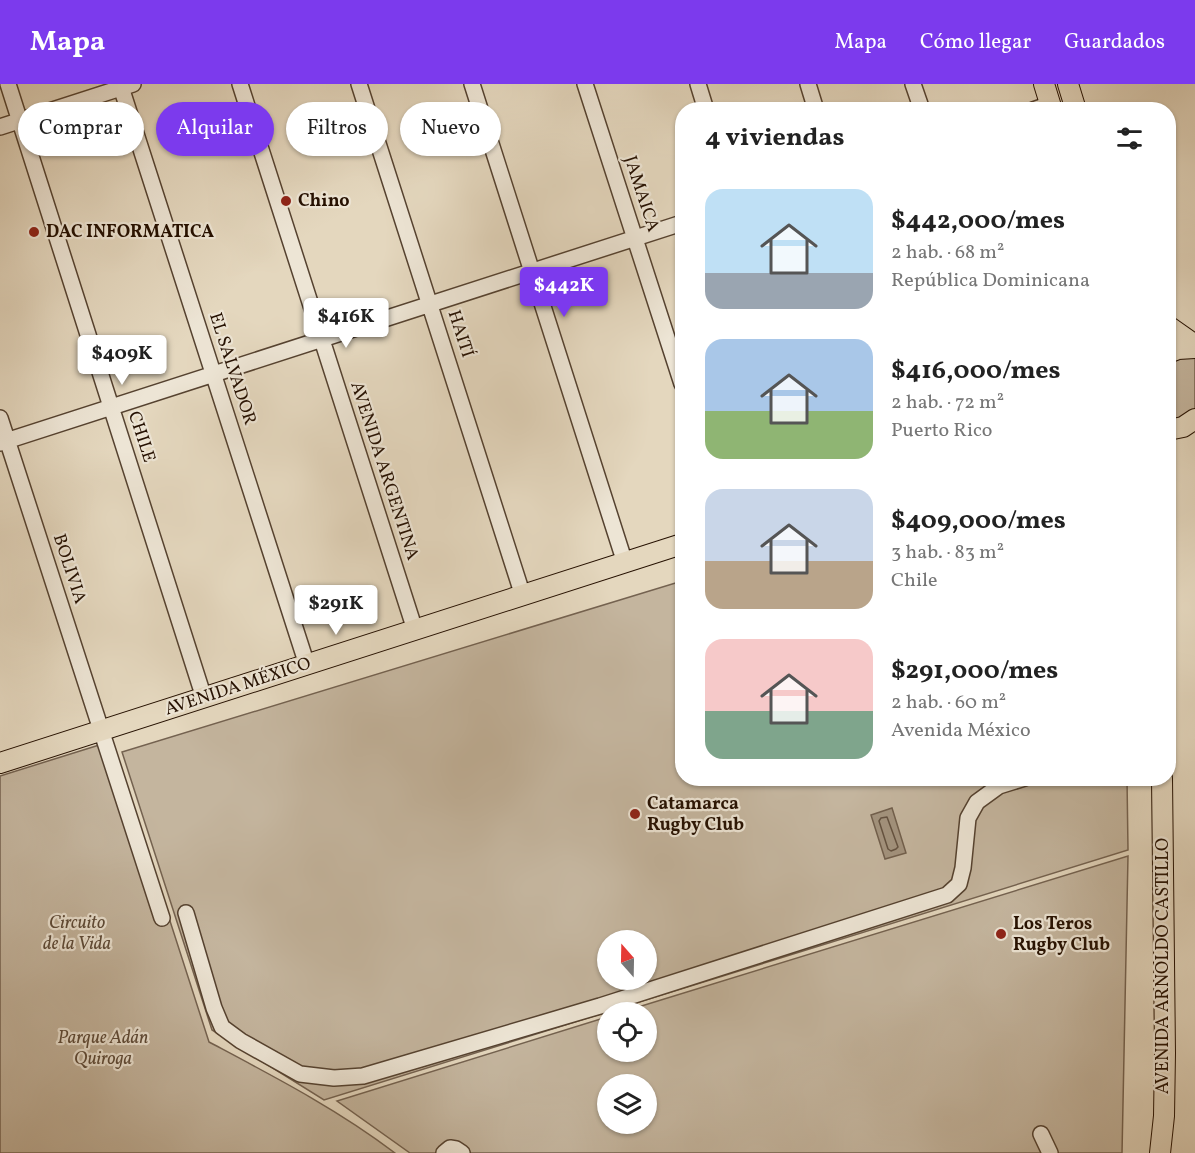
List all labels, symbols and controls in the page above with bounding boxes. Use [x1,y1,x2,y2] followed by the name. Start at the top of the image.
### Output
[30,23,105,62] text: Mapa
[834,28,887,57] text: Mapa
[920,28,1031,57] text: Cómo llegar
[1064,28,1165,57] text: Guardados
[18,102,144,156] chip: Comprar
[156,102,274,156] chip: Alquilar
[286,102,388,156] chip: Filtros
[400,102,501,156] chip: Nuevo
[705,120,845,156] text: 4 viviendas
[1113,122,1146,155] icon: filters
[617,153,665,235] street label: JAMAICA
[298,189,350,214] place label: Chino
[279,194,293,208] marker: Chino
[891,203,1065,239] text: $442,000/mes
[753,213,825,285] icon: home
[46,220,214,245] place label: DAC INFORMATICA
[27,225,41,239] marker: DAC INFORMATICA
[891,239,1004,267] text: 2 hab. · 68 m²
[522,267,606,318] pin: $442K
[891,267,1090,295] text: República Dominicana
[534,272,594,300] text: $442K
[304,298,388,349] pin: $416K
[318,303,374,331] text: $416K
[441,307,479,361] street label: HAITÍ
[202,310,262,428] street label: EL SALVADOR
[80,335,164,386] pin: $409K
[92,340,152,368] text: $409K
[891,353,1061,389] text: $416,000/mes
[753,363,825,435] icon: home
[343,379,425,564] street label: AVENIDA ARGENTINA
[891,389,1004,417] text: 2 hab. · 72 m²
[121,408,161,466] street label: CHILE
[891,417,993,445] text: Puerto Rico
[891,503,1066,539] text: $409,000/mes
[753,513,825,585] icon: home
[46,531,92,608] street label: BOLIVIA
[891,539,1004,567] text: 3 hab. · 83 m²
[891,567,937,595] text: Chile
[294,585,378,636] pin: $291K
[308,590,364,618] text: $291K
[162,652,314,722] street label: AVENIDA MÉXICO
[891,653,1058,689] text: $291,000/mes
[753,663,825,735] icon: home
[891,689,1006,717] text: 2 hab. · 60 m²
[891,717,1031,745] text: Avenida México
[647,792,744,838] place label: Catamarca Rugby Club
[628,807,642,821] marker: Catamarca Rugby Club
[1151,838,1176,1094] street label: AVENIDA ARNOLDO CASTILLO
[43,911,111,957] park label: Circuito de la Vida
[1013,912,1110,958] place label: Los Teros Rugby Club
[994,927,1008,941] marker: Los Teros Rugby Club
[597,930,657,990] north arrow
[597,930,657,1134] map controls
[597,1002,657,1062] button: locate
[58,1026,148,1072] park label: Parque Adán Quiroga
[597,1074,657,1134] button: layers

